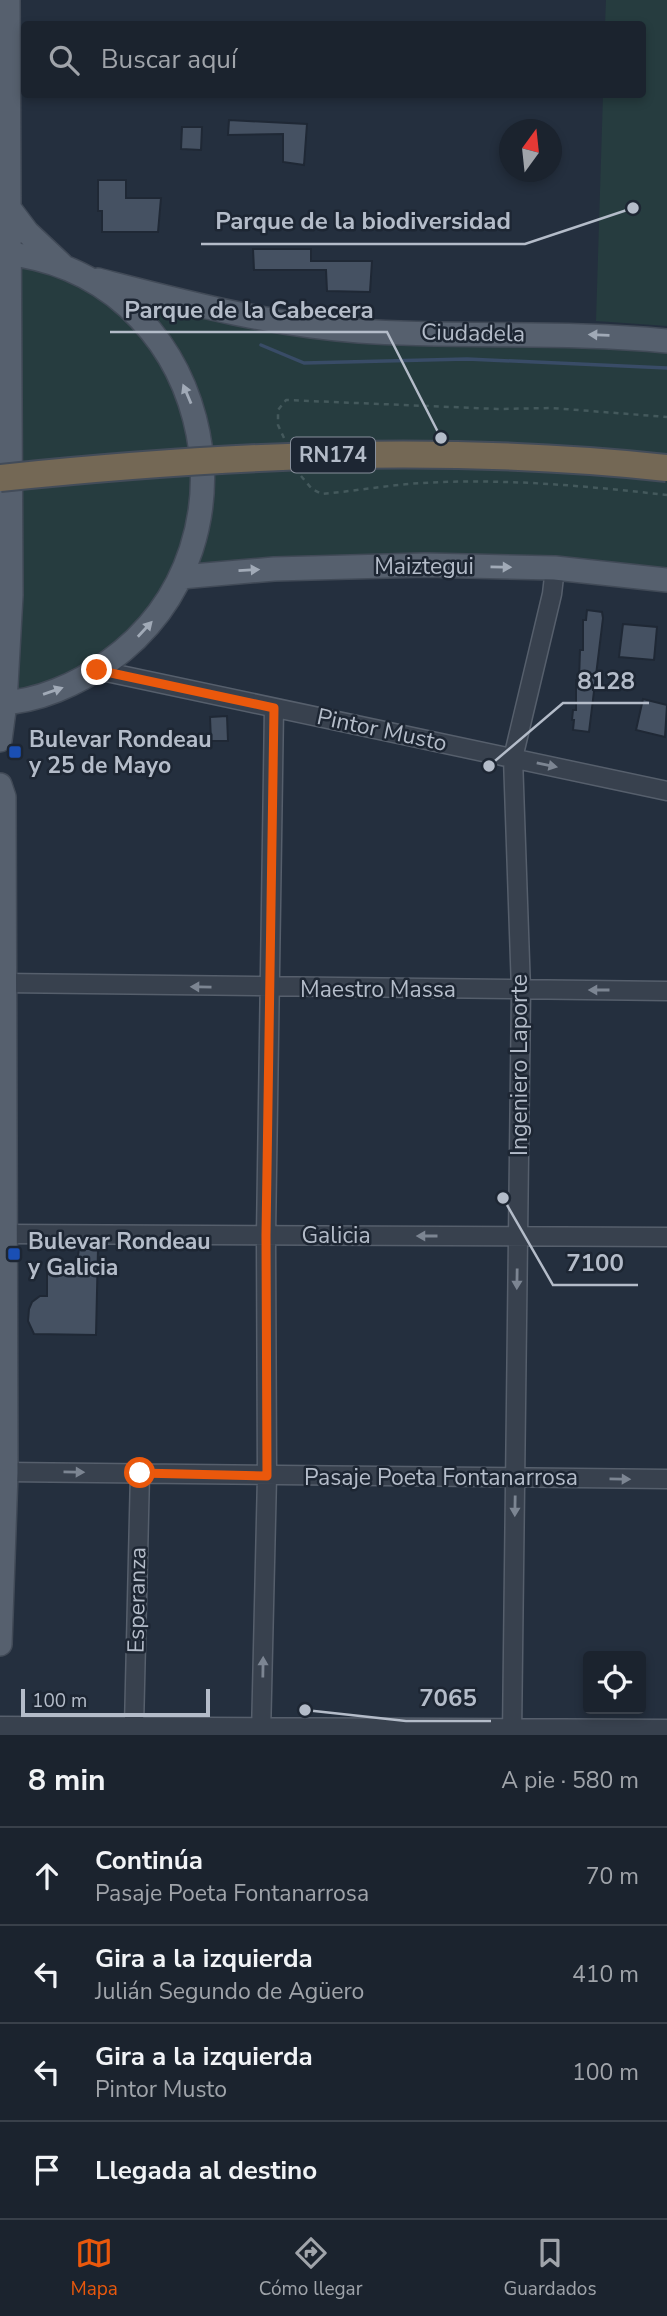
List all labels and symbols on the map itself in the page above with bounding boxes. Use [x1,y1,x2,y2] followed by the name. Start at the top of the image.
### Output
[499,119,562,182] north arrow
[201,199,525,244] callout: Parque de la biodiversidad
[215,205,511,237] text: Parque de la biodiversidad
[110,287,387,332] callout: Parque de la Cabecera
[124,294,374,326] text: Parque de la Cabecera
[421,317,525,349] street label: Ciudadela
[588,329,610,340] one-way arrow
[182,384,193,405] one-way arrow
[291,438,375,472] road number: RN174
[374,551,474,582] street label: Maiztegui
[490,561,512,573] one-way arrow
[239,564,261,575] one-way arrow
[137,621,153,638] one-way arrow
[81,654,112,685] route end
[563,658,649,703] callout: 8128
[577,665,635,697] text: 8128
[42,685,63,696] one-way arrow
[314,701,450,759] street label: Pintor Musto
[28,724,212,781] place label: Bulevar Rondeau y 25 de Mayo
[7,744,23,760] marker: Bulevar Rondeau y 25 de Mayo
[536,760,558,771] one-way arrow
[300,974,456,1005] street label: Maestro Massa
[504,974,535,1156] street label: Ingeniero Laporte
[190,981,212,992] one-way arrow
[588,984,610,996] one-way arrow
[301,1220,371,1251] street label: Galicia
[27,1226,211,1283] place label: Bulevar Rondeau y Galicia
[416,1230,438,1242] one-way arrow
[553,1240,638,1285] callout: 7100
[6,1246,22,1262] marker: Bulevar Rondeau y Galicia
[566,1247,624,1279] text: 7100
[511,1268,523,1290] one-way arrow
[124,1457,155,1488] route start
[304,1462,578,1493] street label: Pasaje Poeta Fontanarrosa
[63,1467,85,1478] one-way arrow
[609,1473,631,1485] one-way arrow
[509,1495,521,1517] one-way arrow
[121,1547,153,1653] street label: Esperanza
[257,1656,269,1678] one-way arrow
[406,1676,491,1721] callout: 7065
[419,1682,477,1714] text: 7065
[21,1686,210,1718] scale bar

